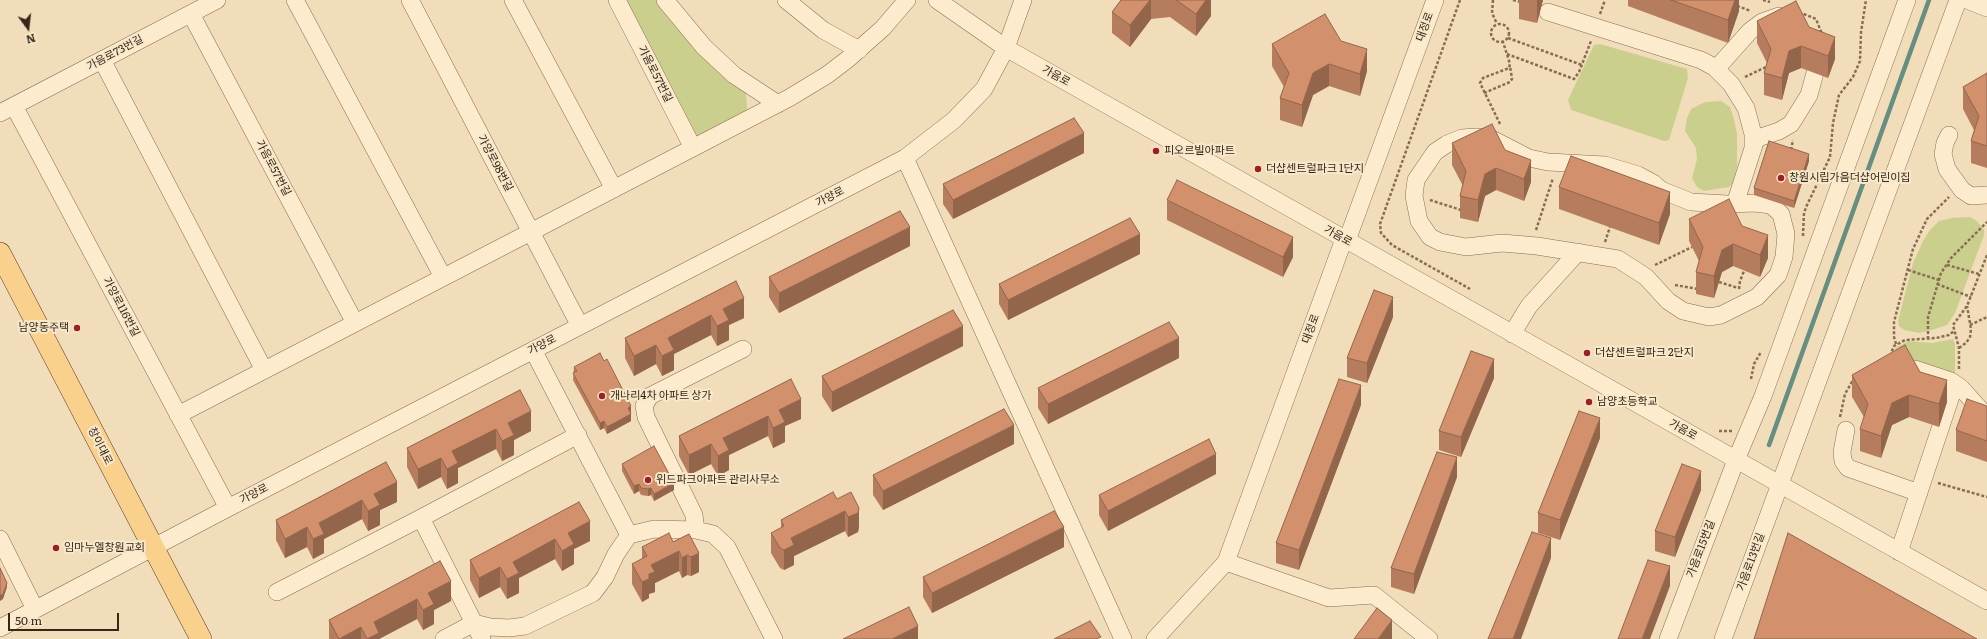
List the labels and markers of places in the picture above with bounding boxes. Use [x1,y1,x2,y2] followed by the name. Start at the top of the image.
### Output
[1164,144,1235,158] place label: 피오르빌아파트
[1151,146,1161,156] marker: 피오르빌아파트
[1266,162,1364,176] place label: 더샵센트럴파크 1단지
[1253,164,1263,174] marker: 더샵센트럴파크 1단지
[1789,171,1910,185] place label: 창원시립가음더샵어린이집
[1776,173,1786,183] marker: 창원시립가음더샵어린이집
[18,321,69,335] place label: 남양동주택
[72,323,82,333] marker: 남양동주택
[1595,346,1694,360] place label: 더샵센트럴파크 2단지
[1582,348,1592,358] marker: 더샵센트럴파크 2단지
[610,389,712,403] place label: 개나리4차 아파트 상가
[597,391,607,401] marker: 개나리4차 아파트 상가
[1597,395,1658,409] place label: 남양초등학교
[1584,397,1594,407] marker: 남양초등학교
[656,473,780,487] place label: 위드파크아파트 관리사무소
[643,475,653,485] marker: 위드파크아파트 관리사무소
[64,541,145,555] place label: 임마누엘창원교회
[51,543,61,553] marker: 임마누엘창원교회

